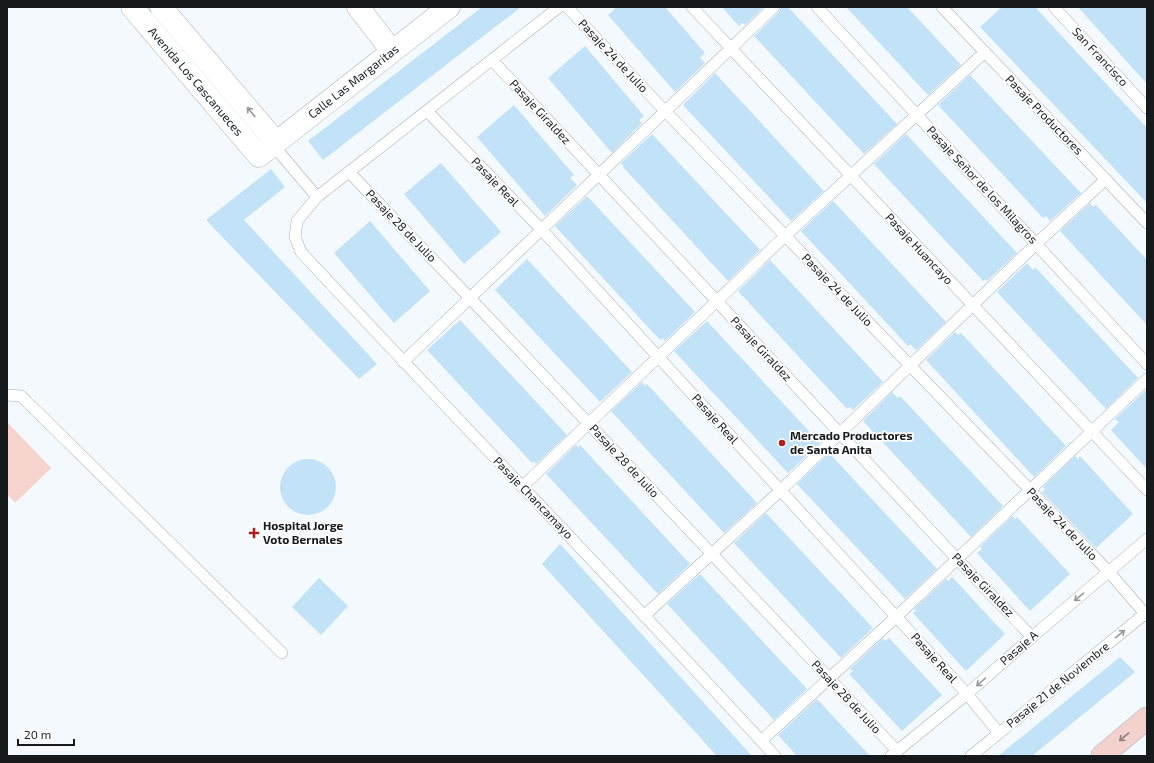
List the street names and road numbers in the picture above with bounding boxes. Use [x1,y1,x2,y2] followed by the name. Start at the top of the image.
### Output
[575,16,651,96] street label: Pasaje 24 de Julio
[146,24,247,138] street label: Avenida Los Cascanueces
[1070,24,1132,89] street label: San Francisco
[305,41,401,121] street label: Calle Las Margaritas
[1002,72,1086,158] street label: Pasaje Productores
[506,76,574,147] street label: Pasaje Giraldez
[924,123,1041,247] street label: Pasaje Señor de los Milagros
[468,154,523,210] street label: Pasaje Real
[363,186,440,265] street label: Pasaje 28 de Julio
[882,210,956,288] street label: Pasaje Huancayo
[799,250,876,329] street label: Pasaje 24 de Julio
[727,313,795,384] street label: Pasaje Giraldez
[689,390,742,447] street label: Pasaje Real
[586,421,662,501] street label: Pasaje 28 de Julio
[490,453,577,542] street label: Pasaje Chancamayo
[1024,484,1101,563] street label: Pasaje 24 de Julio
[949,549,1018,620] street label: Pasaje Giraldez
[997,627,1041,668] street label: Pasaje A
[908,629,961,686] street label: Pasaje Real
[1003,638,1112,731] street label: Pasaje 21 de Noviembre
[808,657,884,737] street label: Pasaje 28 de Julio

